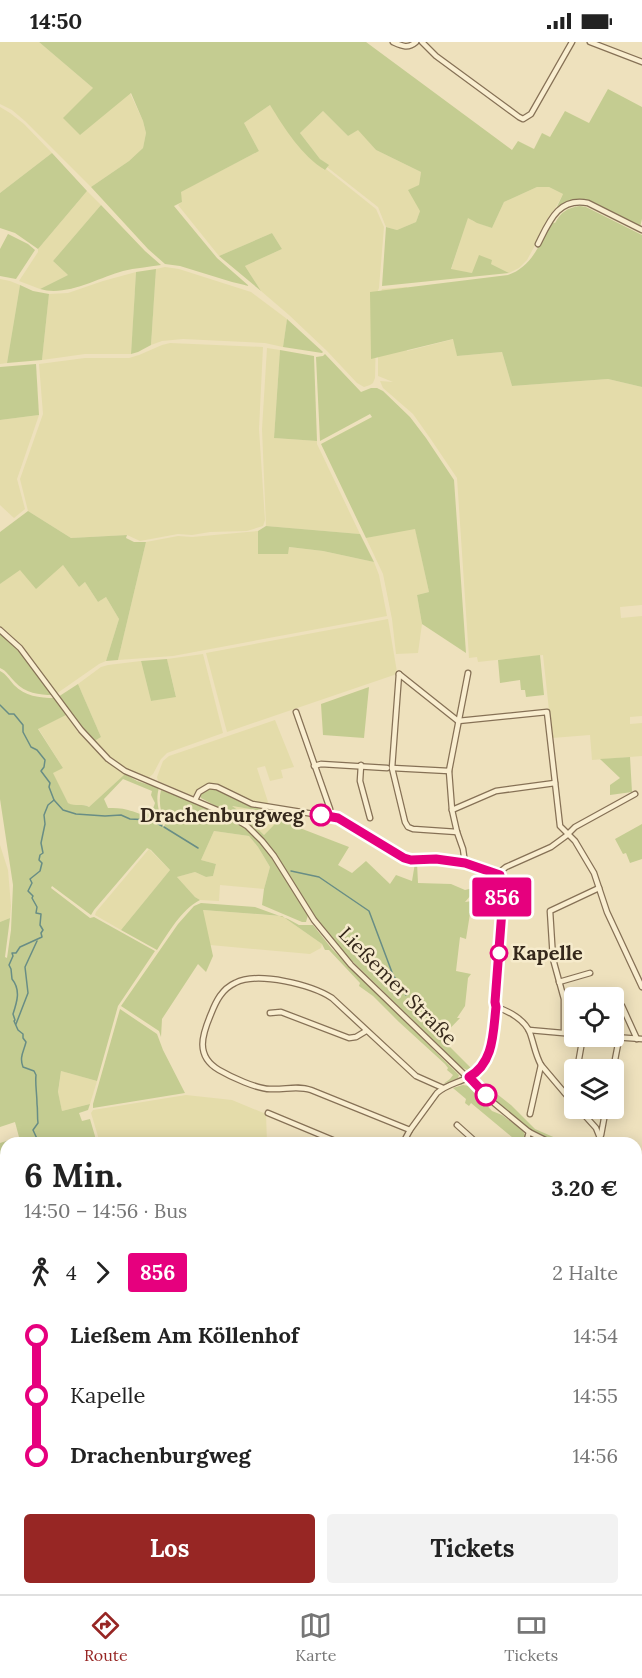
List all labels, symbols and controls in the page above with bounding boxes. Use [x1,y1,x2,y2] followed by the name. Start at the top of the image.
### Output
[30,7,82,35] text: 14:50
[140,802,305,827] place label: Drachenburgweg
[310,804,332,826] marker: Drachenburgweg
[468,878,536,916] line badge: 856
[484,884,520,911] text: 856
[334,921,463,1050] street label: Ließemer Straße
[512,940,583,965] place label: Kapelle
[490,944,508,962] marker: Kapelle
[564,987,624,1119] map controls
[564,987,624,1047] button: locate
[564,1059,624,1119] button: layers
[475,1084,497,1106] unlabelled marker
[24,1154,123,1196] text: 6 Min.
[551,1174,618,1202] text: 3.20 €
[24,1198,187,1223] text: 14:50 – 14:56 · Bus
[24,1256,57,1289] icon: walk
[86,1256,119,1289] icon: forward
[140,1259,175,1286] text: 856
[66,1260,77,1285] text: 4
[552,1260,618,1285] text: 2 Halte
[70,1321,299,1349] text: Ließem Am Köllenhof
[573,1323,618,1348] text: 14:54
[70,1381,145,1409] text: Kapelle
[573,1383,618,1408] text: 14:55
[70,1441,251,1469] text: Drachenburgweg
[572,1443,618,1468] text: 14:56
[24,1514,315,1583] button: Los
[327,1514,618,1583] button: Tickets
[84,1609,128,1665] tab: Route
[295,1609,336,1665] tab: Karte
[504,1609,558,1665] tab: Tickets

